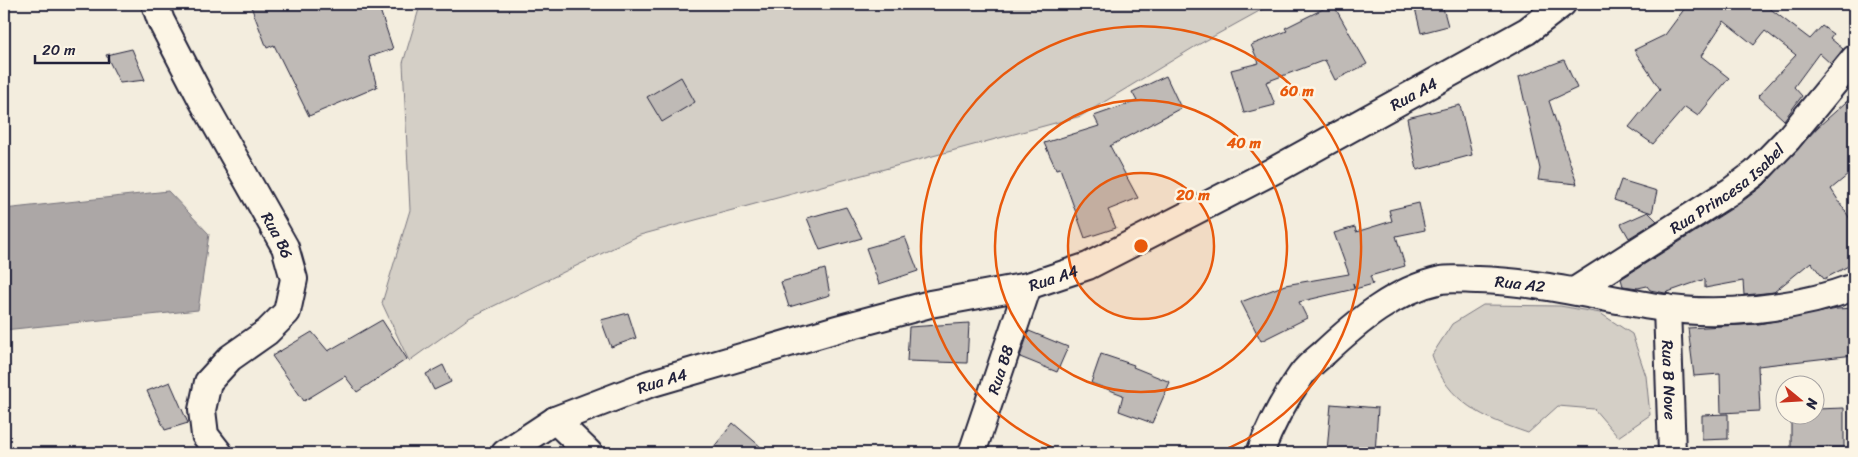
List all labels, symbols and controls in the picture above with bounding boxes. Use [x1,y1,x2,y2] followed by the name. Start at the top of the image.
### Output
[35,32,109,64] scale bar
[42,37,76,63] text: 20 m
[1384,69,1443,119] street label: Rua A4
[1279,78,1314,104] text: 60 m
[1226,130,1262,156] text: 40 m
[1663,136,1792,242] street label: Rua Princesa Isabel
[1175,182,1210,208] text: 20 m
[253,206,302,262] street label: Rua B6
[1132,237,1150,255] centre of rings
[1024,256,1082,299] street label: Rua A4
[1494,266,1547,301] street label: Rua A2
[1654,340,1685,420] street label: Rua B Nove
[978,341,1022,398] street label: Rua B8
[633,359,690,402] street label: Rua A4
[1776,374,1826,424] north arrow
[1798,394,1826,413] text: N

